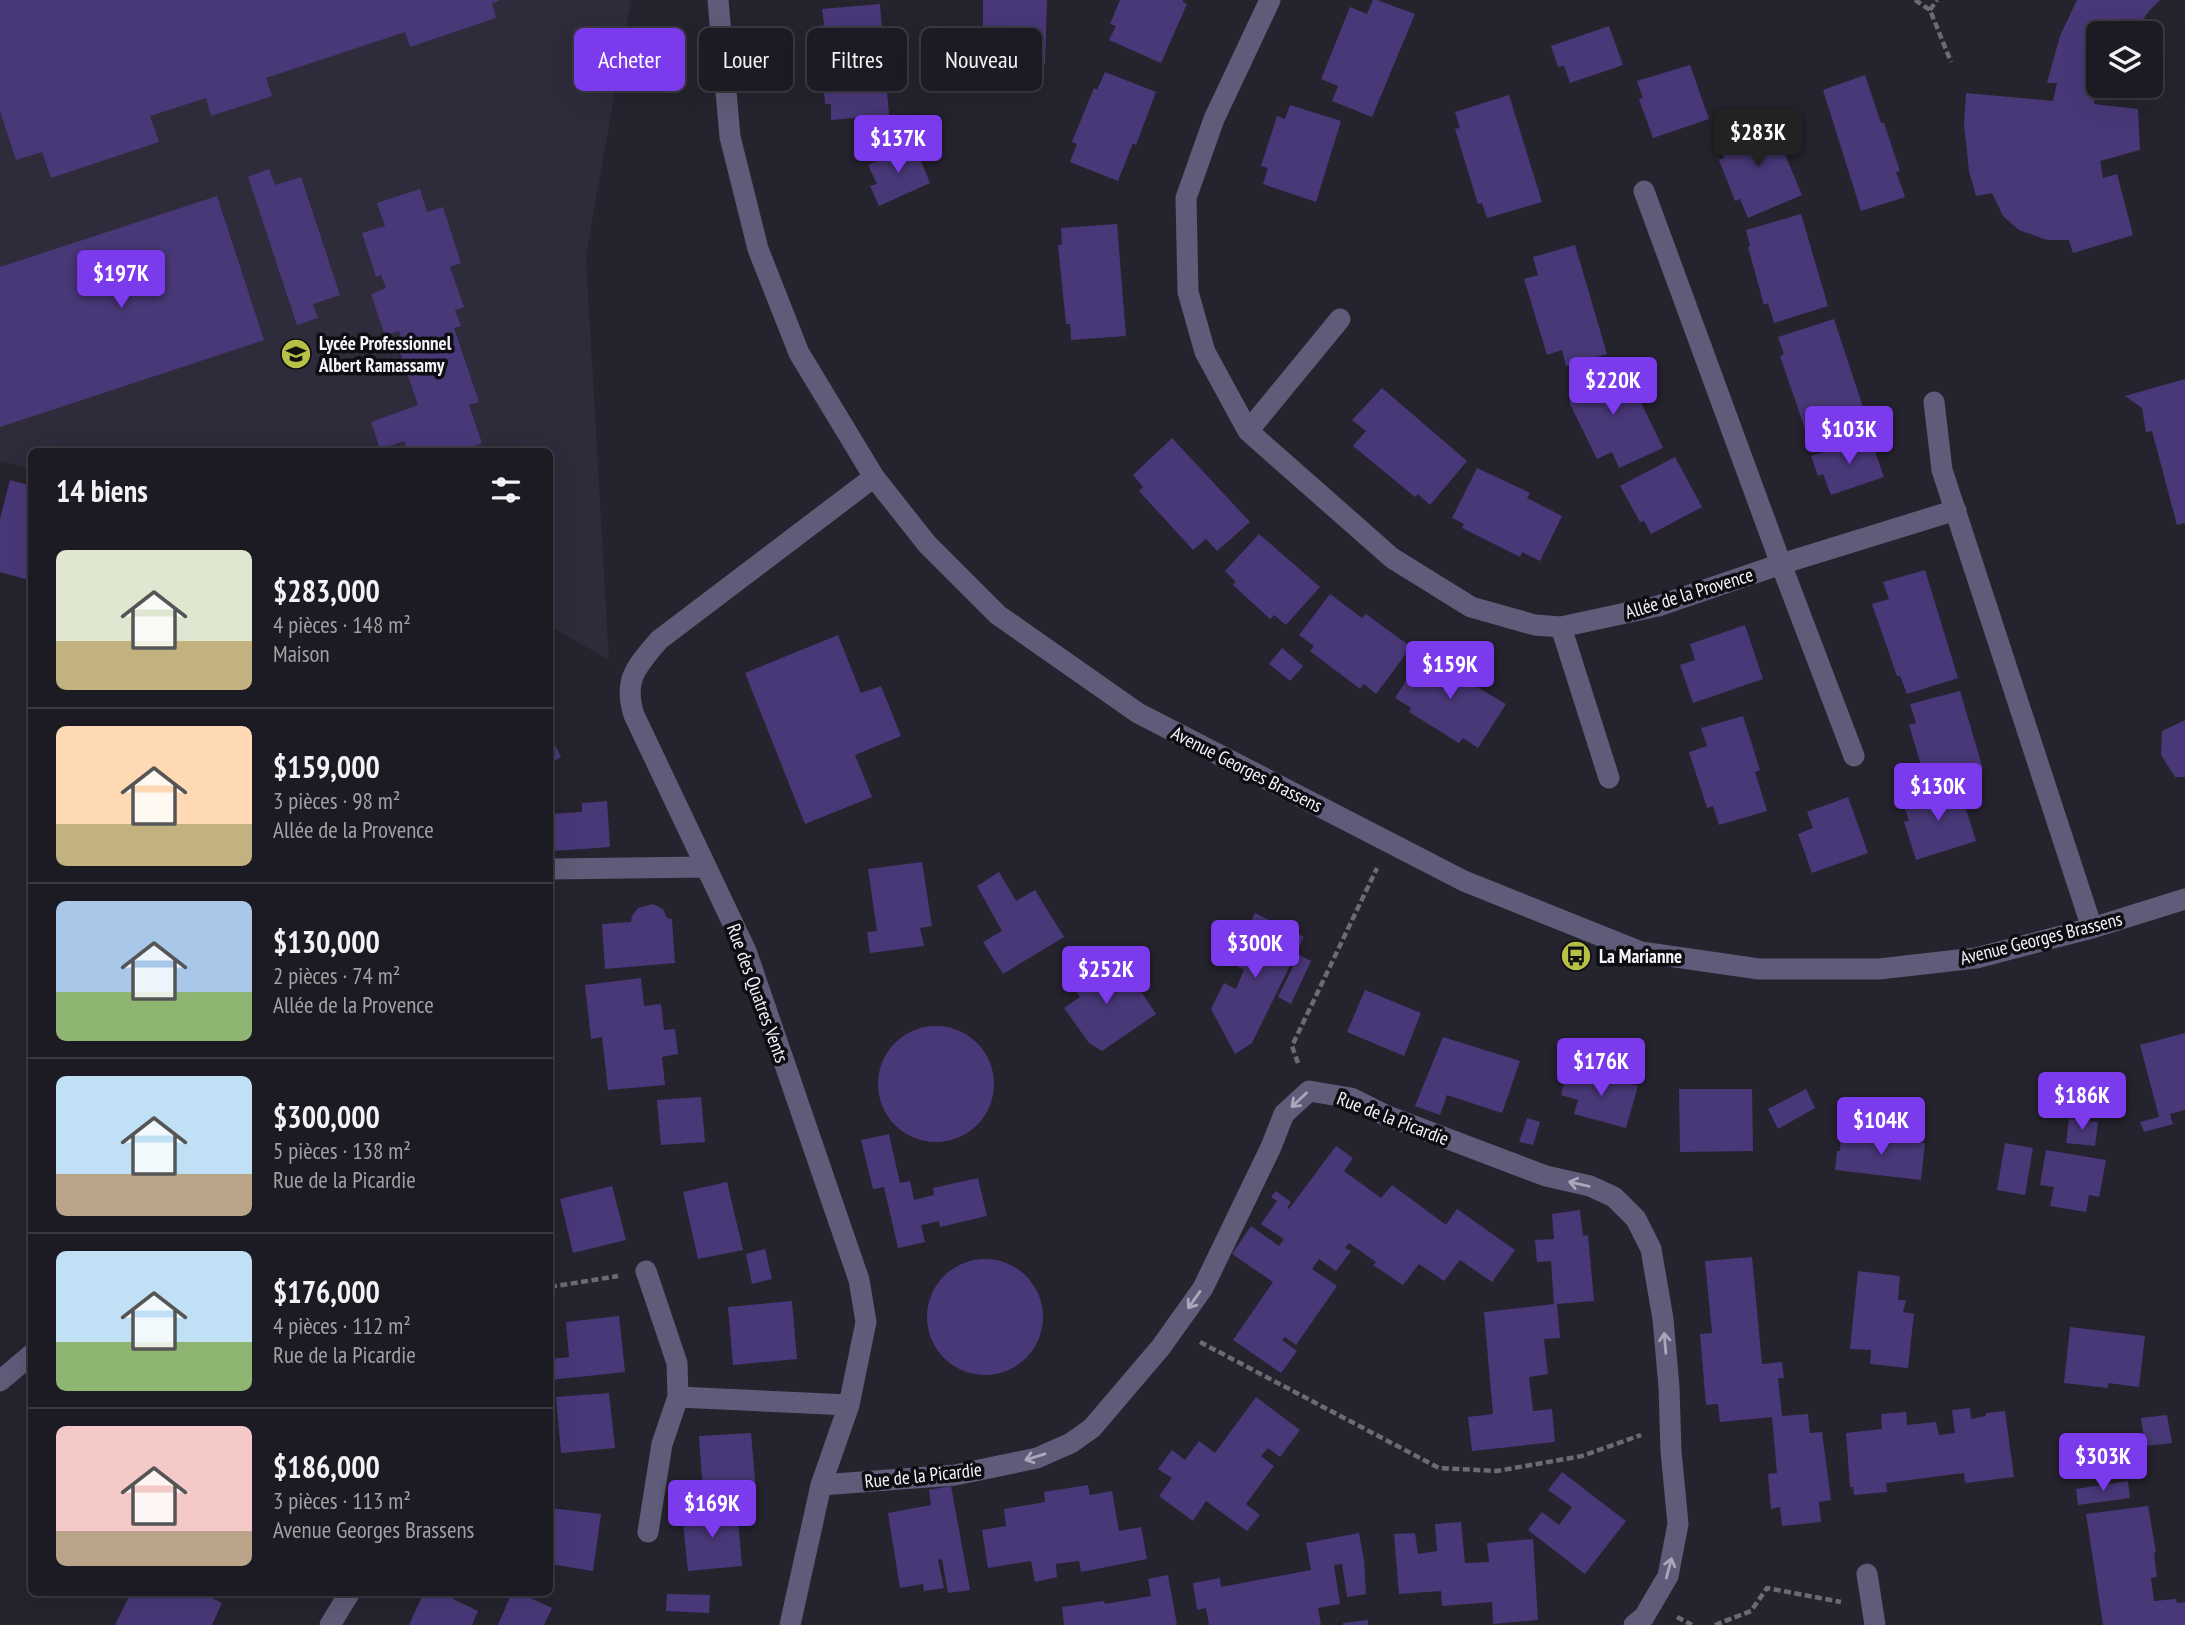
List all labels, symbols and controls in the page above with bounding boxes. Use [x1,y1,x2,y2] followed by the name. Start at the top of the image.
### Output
[2086,21,2163,98] map controls
[2086,21,2163,98] button: layers
[574,28,685,91] chip: Acheter
[699,28,793,91] chip: Louer
[807,28,907,91] chip: Filtres
[921,28,1042,91] chip: Nouveau
[1709,110,1807,169] pin: $283K
[849,116,947,175] pin: $137K
[1730,117,1786,146] text: $283K
[870,123,926,152] text: $137K
[72,250,170,310] pin: $197K
[93,258,149,287] text: $197K
[318,331,452,377] place label: Lycée Professionnel Albert Ramassamy
[279,337,313,371] school or university icon: Lycée Professionnel Albert Ramassamy
[1564,358,1662,417] pin: $220K
[1585,365,1641,394] text: $220K
[1800,406,1898,466] pin: $103K
[1821,414,1877,443] text: $103K
[56,471,148,510] text: 14 biens
[487,471,525,509] icon: filters
[1622,562,1756,624] street label: Allée de la Provence
[273,571,380,610] text: $283,000
[112,578,196,662] icon: home
[273,610,411,639] text: 4 pièces · 148 m²
[273,639,330,668] text: Maison
[1401,642,1499,701] pin: $159K
[1422,649,1478,678] text: $159K
[1167,721,1327,817] street label: Avenue Georges Brassens
[273,747,380,786] text: $159,000
[112,754,196,838] icon: home
[1889,764,1987,823] pin: $130K
[1910,771,1966,800] text: $130K
[273,786,400,815] text: 3 pièces · 98 m²
[273,815,434,844] text: Allée de la Provence
[1957,906,2125,970] street label: Avenue Georges Brassens
[722,920,794,1066] street label: Rue des Quatres Vents
[1206,920,1304,980] pin: $300K
[273,922,380,961] text: $130,000
[1227,928,1283,957] text: $300K
[112,929,196,1013] icon: home
[1559,939,1593,973] bus stop icon: La Marianne
[1599,944,1682,968] place label: La Marianne
[1057,946,1155,1006] pin: $252K
[1078,954,1134,983] text: $252K
[273,961,400,990] text: 2 pièces · 74 m²
[273,990,434,1019] text: Allée de la Provence
[1552,1038,1650,1098] pin: $176K
[1573,1046,1629,1075] text: $176K
[2033,1072,2131,1132] pin: $186K
[2054,1080,2110,1109] text: $186K
[1334,1086,1452,1150] street label: Rue de la Picardie
[1290,1092,1307,1109] one-way arrow
[273,1097,380,1136] text: $300,000
[1832,1098,1930,1157] pin: $104K
[112,1104,196,1188] icon: home
[1853,1105,1909,1134] text: $104K
[273,1136,411,1165] text: 5 pièces · 138 m²
[273,1165,416,1194] text: Rue de la Picardie
[1568,1177,1591,1190] one-way arrow
[273,1272,380,1311] text: $176,000
[112,1279,196,1363] icon: home
[1187,1290,1201,1309] one-way arrow
[273,1311,411,1340] text: 4 pièces · 112 m²
[1658,1332,1671,1354] one-way arrow
[273,1340,416,1369] text: Rue de la Picardie
[2054,1434,2152,1493] pin: $303K
[2075,1441,2131,1470] text: $303K
[273,1447,380,1486] text: $186,000
[1025,1451,1047,1464] one-way arrow
[112,1454,196,1538] icon: home
[863,1457,983,1493] street label: Rue de la Picardie
[663,1480,761,1540] pin: $169K
[273,1486,411,1515] text: 3 pièces · 113 m²
[684,1488,740,1517] text: $169K
[273,1515,474,1544] text: Avenue Georges Brassens
[1663,1558,1676,1580] one-way arrow

